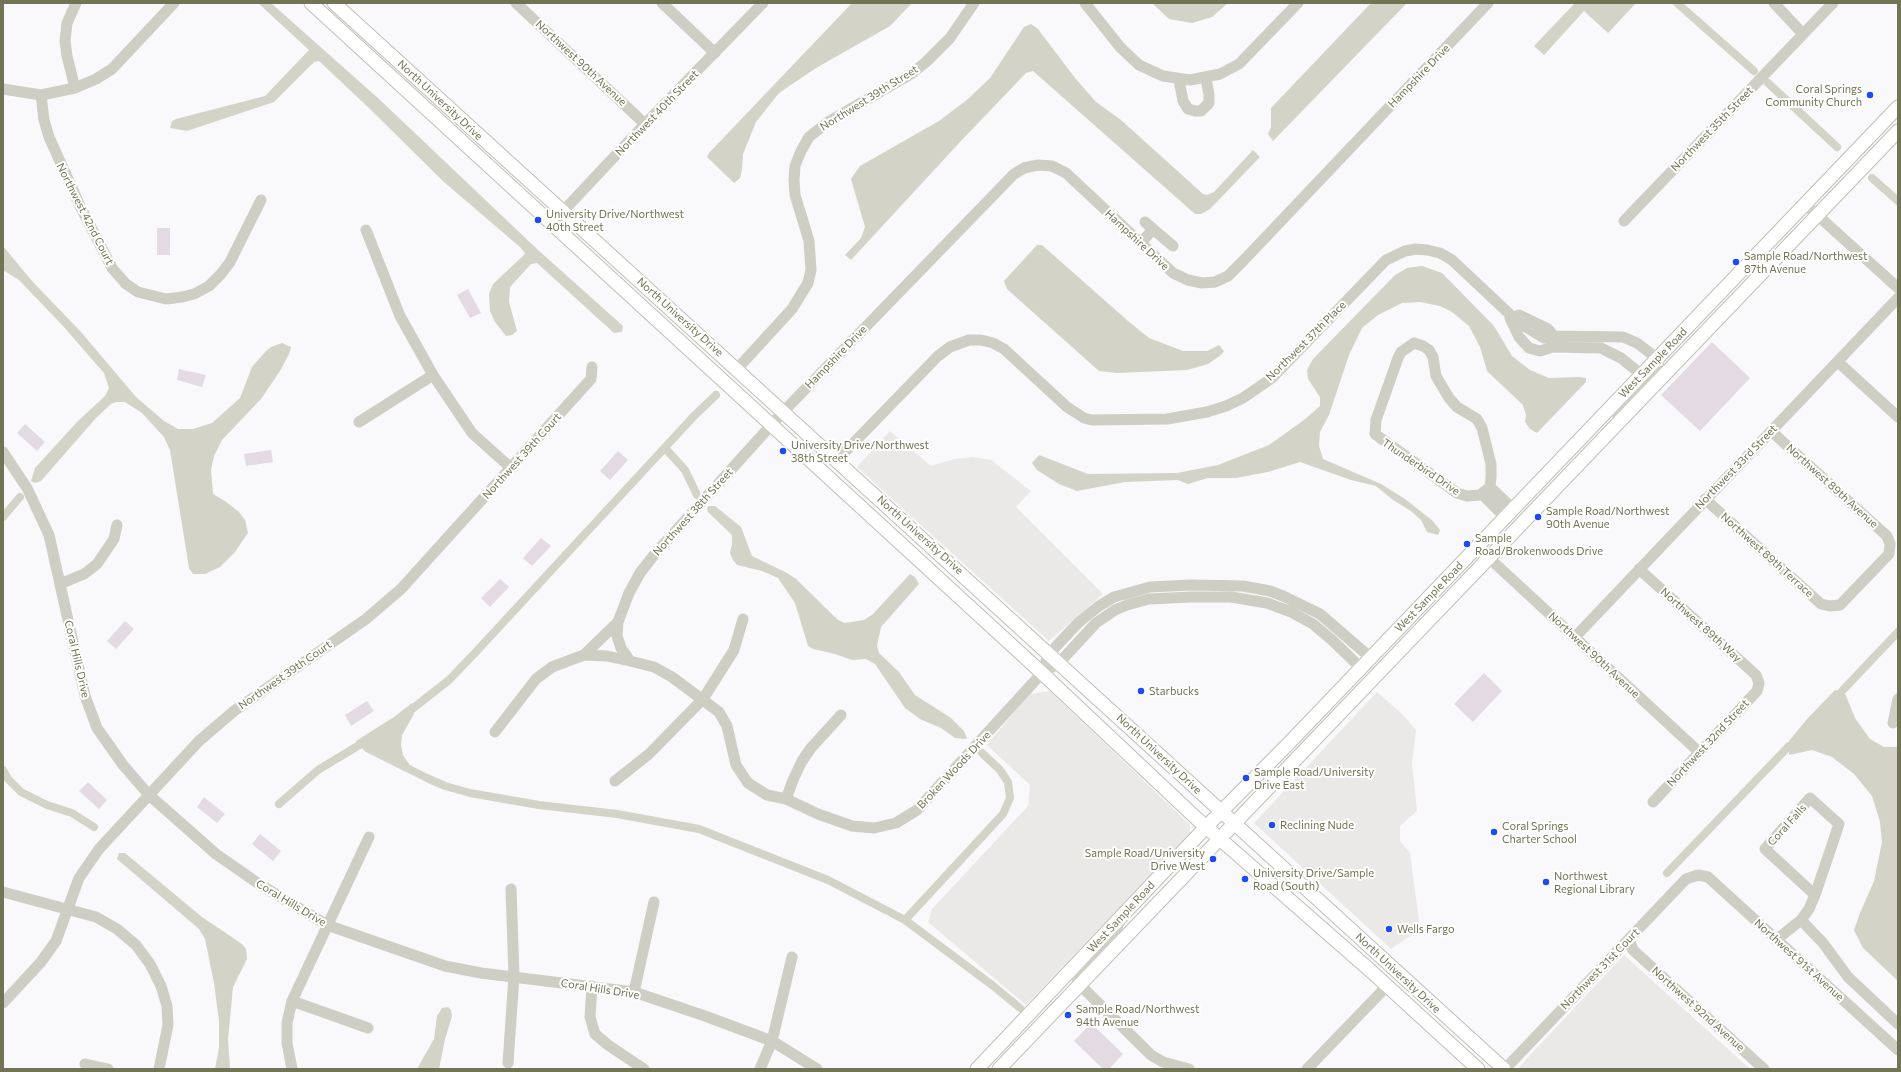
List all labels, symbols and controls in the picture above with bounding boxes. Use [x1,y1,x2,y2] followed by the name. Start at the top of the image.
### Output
[533,17,629,109] street label: Northwest 90th Avenue
[1385,42,1453,110] street label: Hampshire Drive
[395,57,485,143] street label: North University Drive
[818,62,920,134] street label: Northwest 39th Street
[613,68,701,158] street label: Northwest 40th Street
[1765,82,1862,108] place label: Coral Springs Community Church
[1668,84,1756,174] street label: Northwest 35th Street
[1865,90,1875,100] marker: Coral Springs Community Church
[54,161,116,267] street label: Northwest 42nd Court
[546,207,684,233] place label: University Drive/Northwest 40th Street
[1102,207,1172,273] street label: Hampshire Drive
[533,215,543,225] marker: University Drive/Northwest 40th Street
[1744,249,1867,275] place label: Sample Road/Northwest 87th Avenue
[1731,257,1741,267] marker: Sample Road/Northwest 87th Avenue
[634,275,726,359] street label: North University Drive
[1263,298,1349,384] street label: Northwest 37th Place
[802,323,870,391] street label: Hampshire Drive
[1616,325,1690,401] street label: West Sample Road
[480,410,564,502] street label: Northwest 39th Court
[1692,422,1780,512] street label: Northwest 33rd Street
[1380,436,1462,498] street label: Thunderbird Drive
[791,438,929,464] place label: University Drive/Northwest 38th Street
[1783,441,1881,531] street label: Northwest 89th Avenue
[778,446,788,456] marker: University Drive/Northwest 38th Street
[650,466,736,558] street label: Northwest 38th Street
[874,493,966,577] street label: North University Drive
[1546,504,1669,530] place label: Sample Road/Northwest 90th Avenue
[1718,510,1816,600] street label: Northwest 89th Terrace
[1533,512,1543,522] marker: Sample Road/Northwest 90th Avenue
[1475,531,1603,557] place label: Sample Road/Brokenwoods Drive
[1462,539,1472,549] marker: Sample Road/Brokenwoods Drive
[1392,559,1466,635] street label: West Sample Road
[1658,585,1744,665] street label: Northwest 89th Way
[1546,609,1642,701] street label: Northwest 90th Avenue
[62,619,92,699] street label: Coral Hills Drive
[236,638,334,712] street label: Northwest 39th Court
[1149,684,1199,698] place label: Starbucks
[1136,686,1146,696] marker: Starbucks
[1664,697,1752,789] street label: Northwest 32nd Street
[1114,711,1204,797] street label: North University Drive
[915,728,993,812] street label: Broken Woods Drive
[1254,765,1374,791] place label: Sample Road/University Drive East
[1241,773,1251,783] marker: Sample Road/University Drive East
[1765,801,1809,849] street label: Coral Falls
[1280,818,1354,832] place label: Reclining Nude
[1502,819,1577,845] place label: Coral Springs Charter School
[1267,820,1277,830] marker: Reclining Nude
[1489,827,1499,837] marker: Coral Springs Charter School
[1085,846,1205,872] place label: Sample Road/University Drive West
[1208,854,1218,864] marker: Sample Road/University Drive West
[1253,866,1374,892] place label: University Drive/Sample Road (South)
[1554,869,1635,895] place label: Northwest Regional Library
[1240,874,1250,884] marker: University Drive/Sample Road (South)
[254,877,328,929] street label: Coral Hills Drive
[1541,877,1551,887] marker: Northwest Regional Library
[1085,879,1157,955] street label: West Sample Road
[1752,916,1846,1004] street label: Northwest 91st Avenue
[1397,922,1455,936] place label: Wells Fargo
[1384,924,1394,934] marker: Wells Fargo
[1558,926,1642,1012] street label: Northwest 31st Court
[1353,930,1443,1016] street label: North University Drive
[1649,964,1747,1054] street label: Northwest 92nd Avenue
[560,976,640,1002] street label: Coral Hills Drive
[1076,1002,1199,1028] place label: Sample Road/Northwest 94th Avenue
[1063,1010,1073,1020] marker: Sample Road/Northwest 94th Avenue

